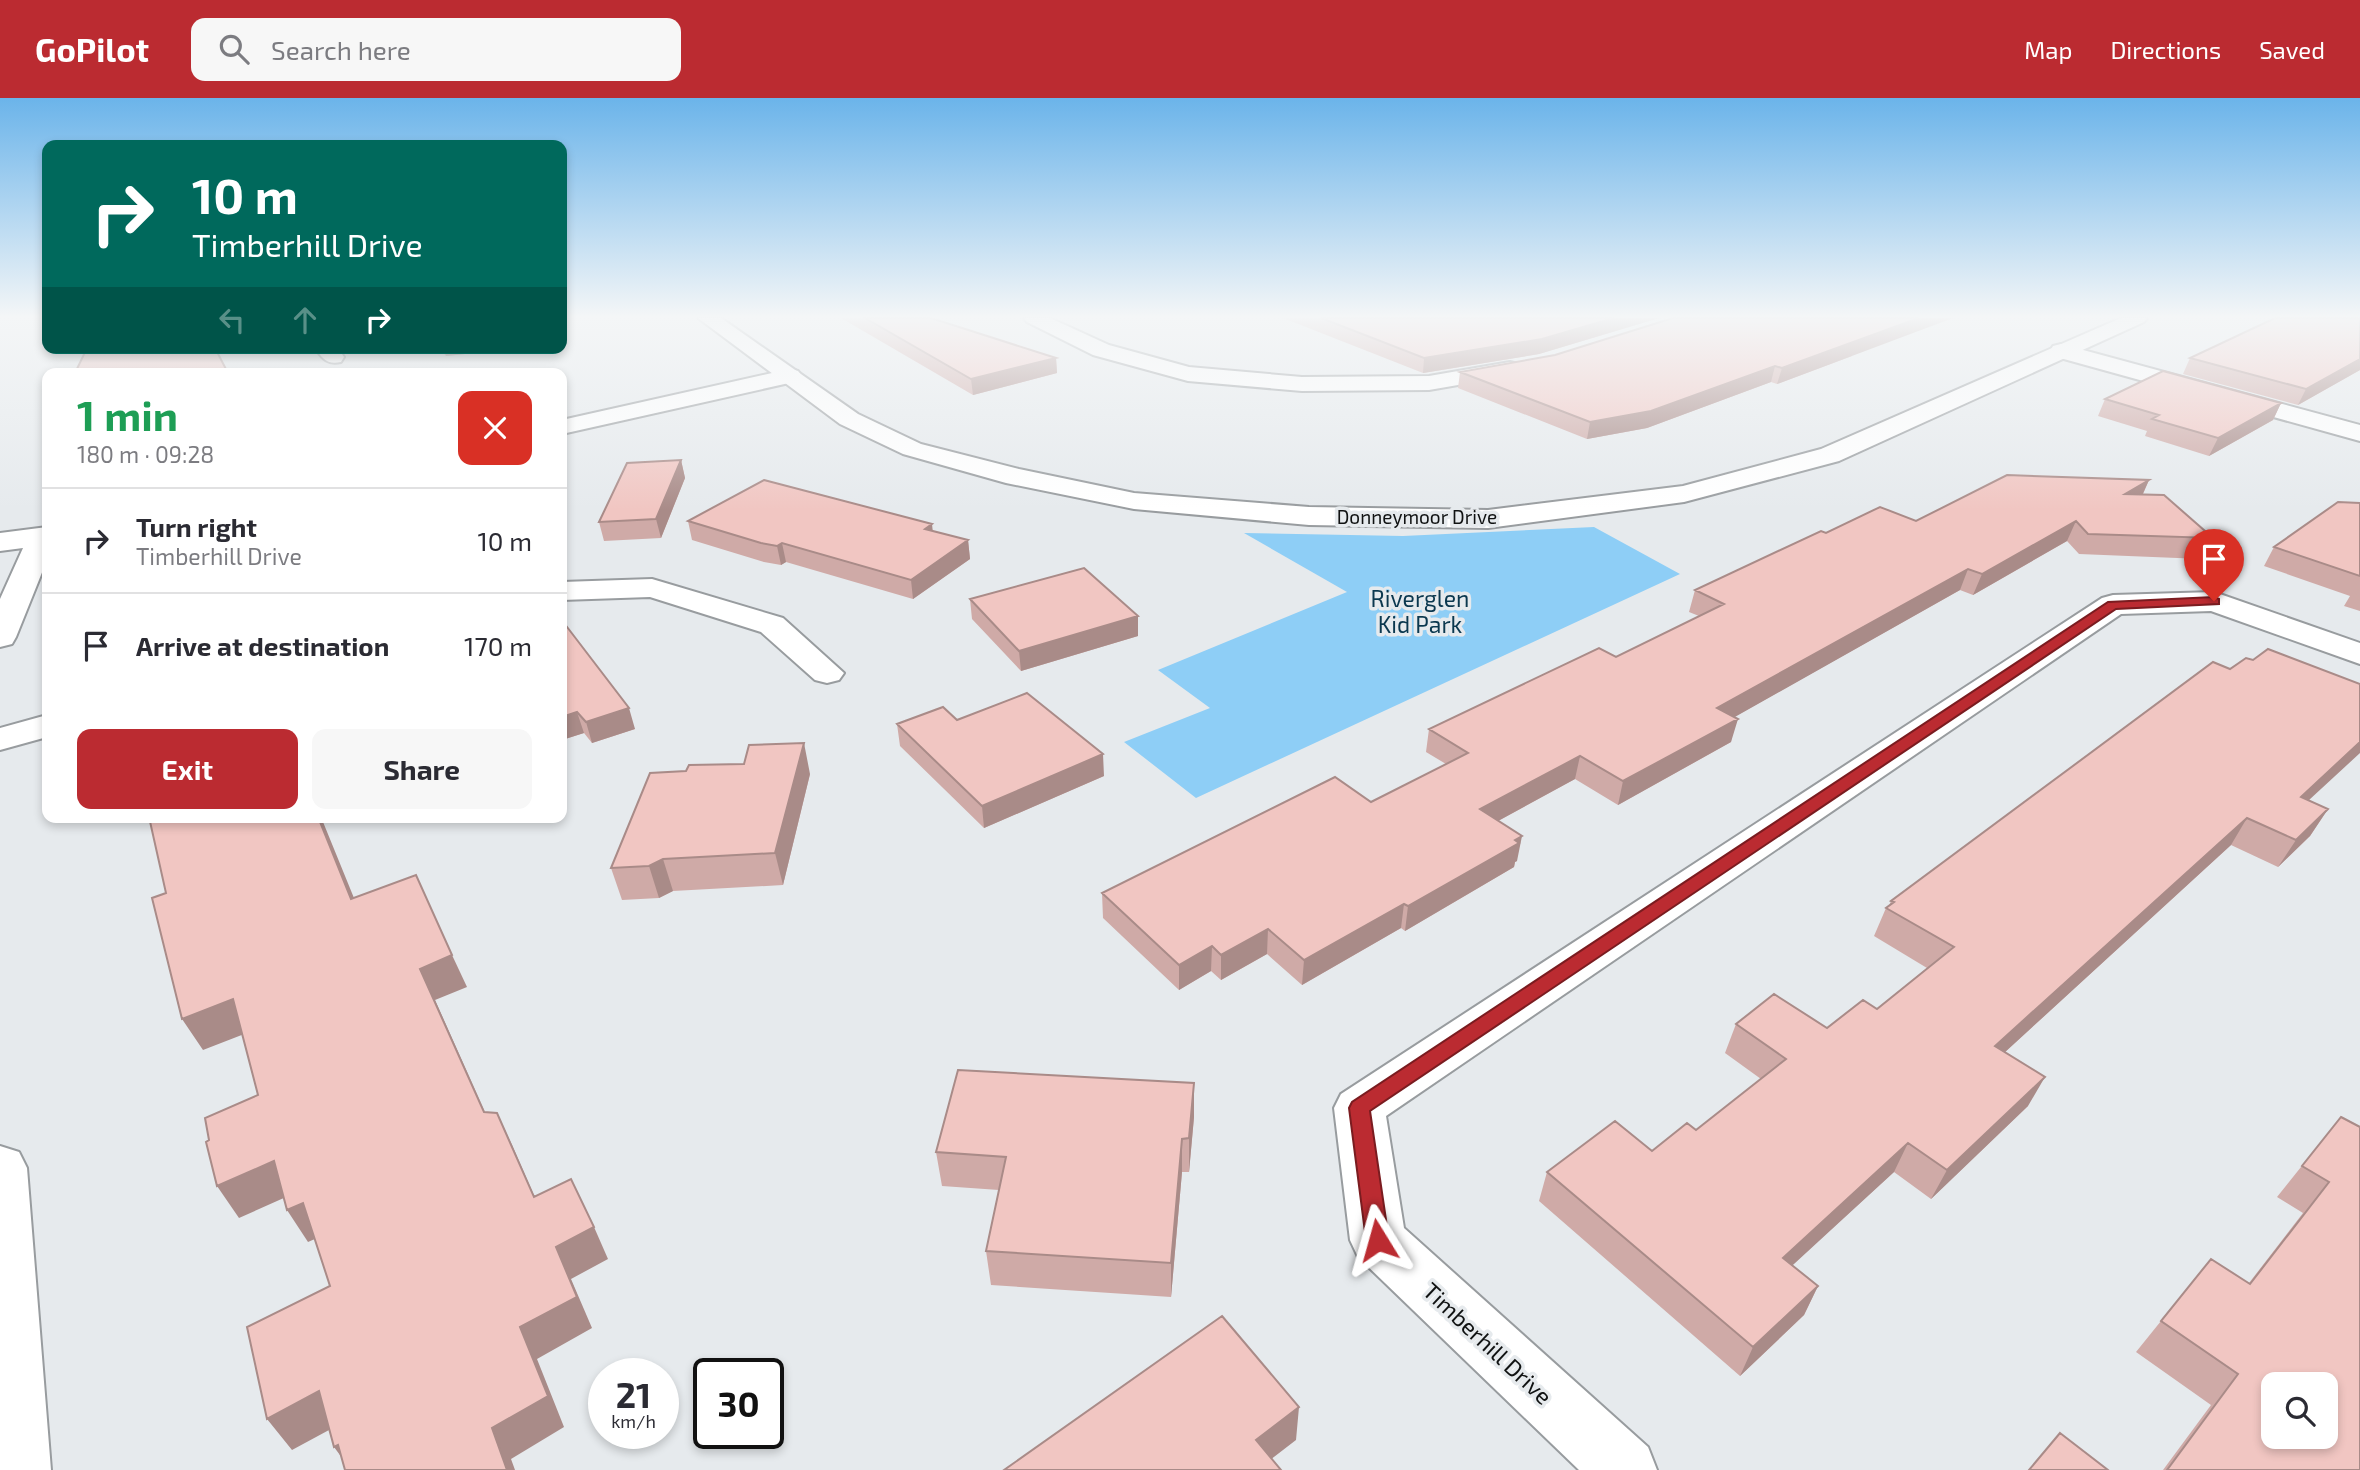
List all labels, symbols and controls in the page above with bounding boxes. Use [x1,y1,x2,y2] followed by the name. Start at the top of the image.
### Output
[191,18,681,81] search box
[35,29,149,69] text: GoPilot
[215,30,253,68] icon: search
[271,34,411,65] text: Search here
[2024,35,2072,64] text: Map
[2110,35,2221,64] text: Directions
[2259,35,2325,64] text: Saved
[192,165,298,224] text: 10 m
[77,168,168,259] icon: right
[192,225,423,263] text: Timberhill Drive
[213,301,251,339] icon: left
[286,301,324,339] icon: ahead
[359,301,397,339] icon: right
[77,389,178,439] text: 1 min
[458,391,532,465] button: close
[77,440,214,468] text: 180 m · 09:28
[1337,505,1497,528] street label: Donneymoor Drive
[136,511,257,542] text: Turn right
[77,522,115,560] icon: right
[477,525,532,556] text: 10 m
[2184,529,2244,601] pin
[2195,540,2233,578] icon: arrive
[136,542,302,570] text: Timberhill Drive
[1371,584,1469,638] park label: Riverglen Kid Park
[77,627,115,665] icon: arrive
[136,630,389,661] text: Arrive at destination
[464,630,532,661] text: 170 m
[77,729,298,809] button: Exit
[312,729,532,809] button: Share
[1341,1203,1415,1277] position arrow
[1418,1276,1558,1410] street label: Timberhill Drive
[693,1358,784,1449] speed limit sign: 30
[2261,1372,2338,1449] map controls
[2261,1372,2338,1449] button: search
[616,1373,651,1415] text: 21
[611,1410,656,1432] text: km/h

